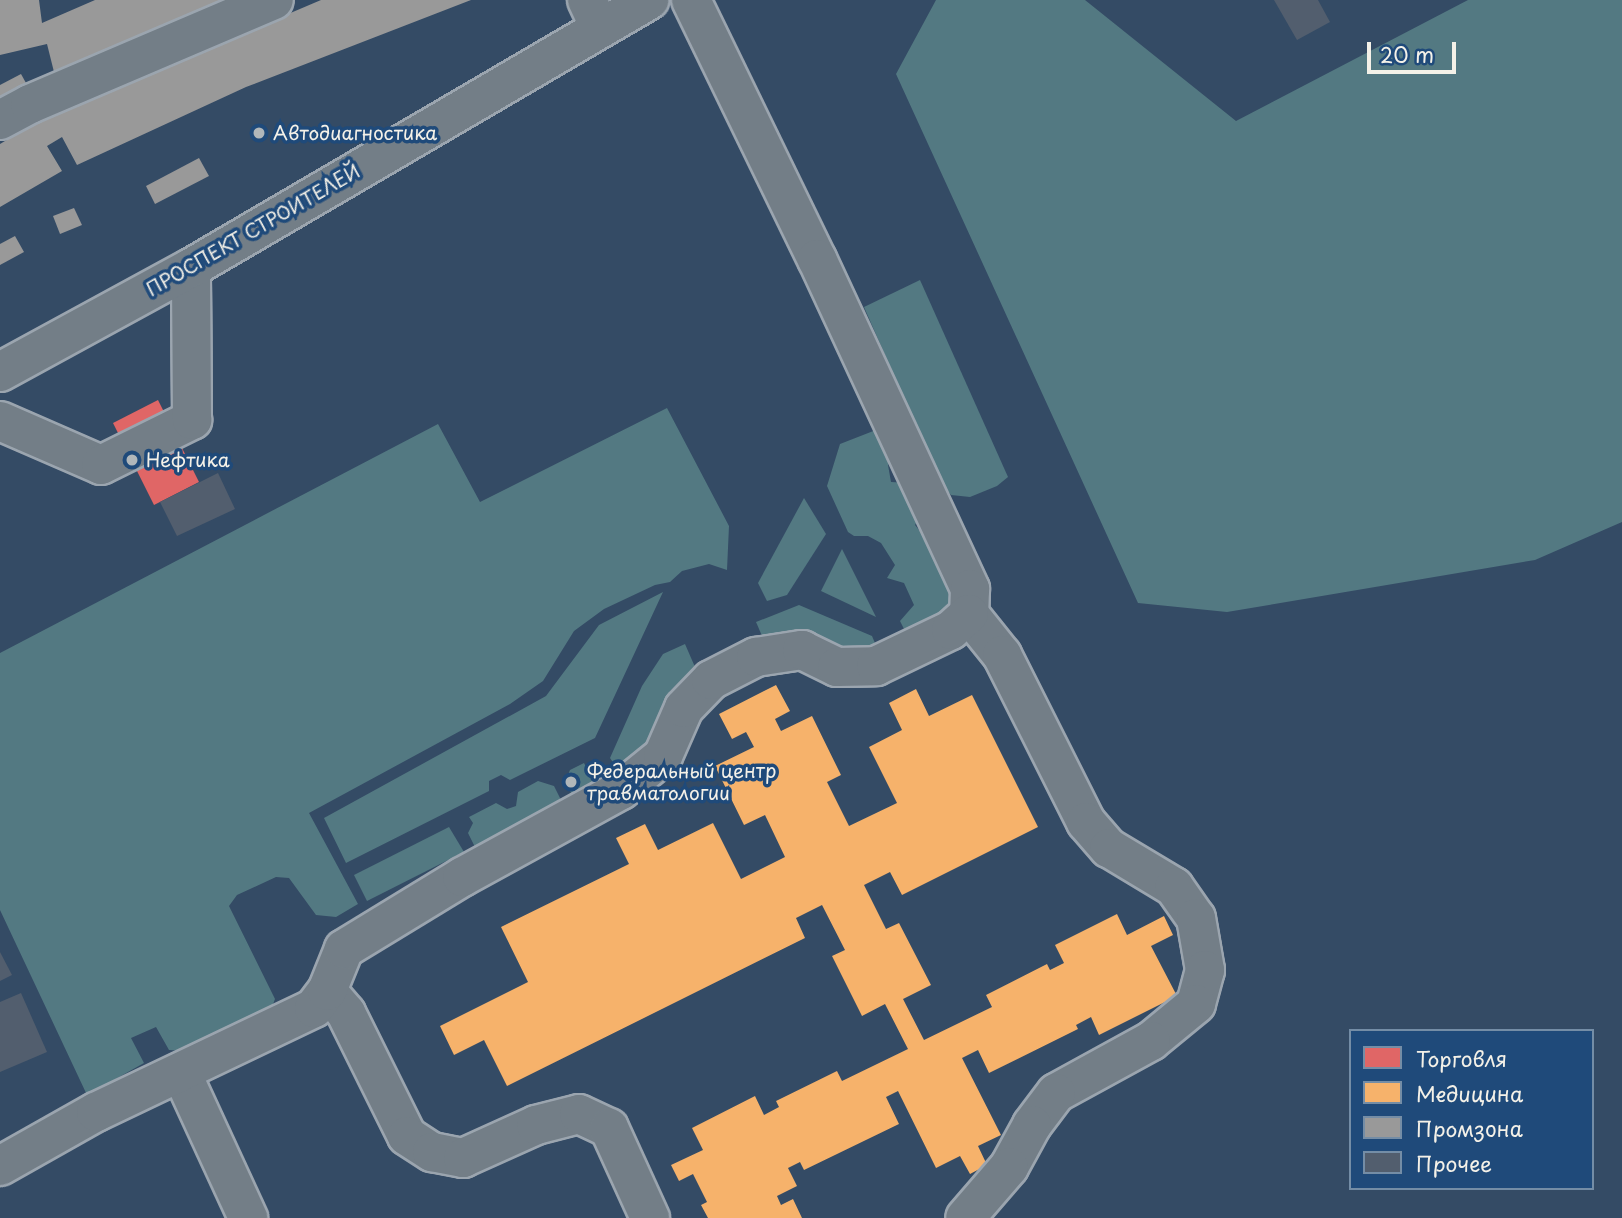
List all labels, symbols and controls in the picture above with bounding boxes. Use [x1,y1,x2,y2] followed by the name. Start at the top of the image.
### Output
[1370,28,1459,72] scale bar
[1380,38,1434,70] text: 20 m
[273,122,437,144] place label: Автодиагностика
[251,125,267,141] marker: Автодиагностика
[142,159,364,301] street label: ПРОСПЕКТ СТРОИТЕЛЕЙ
[146,449,230,471] place label: Нефтика
[124,452,140,468] marker: Нефтика
[587,760,777,804] place label: Федеральный центр травматологии
[561,772,581,792] marker: Федеральный центр травматологии
[1349,1029,1594,1190] legend
[1416,1042,1507,1074] text: Торговля
[1416,1077,1523,1109] text: Медицина
[1416,1112,1523,1144] text: Промзона
[1416,1147,1492,1179] text: Прочее

